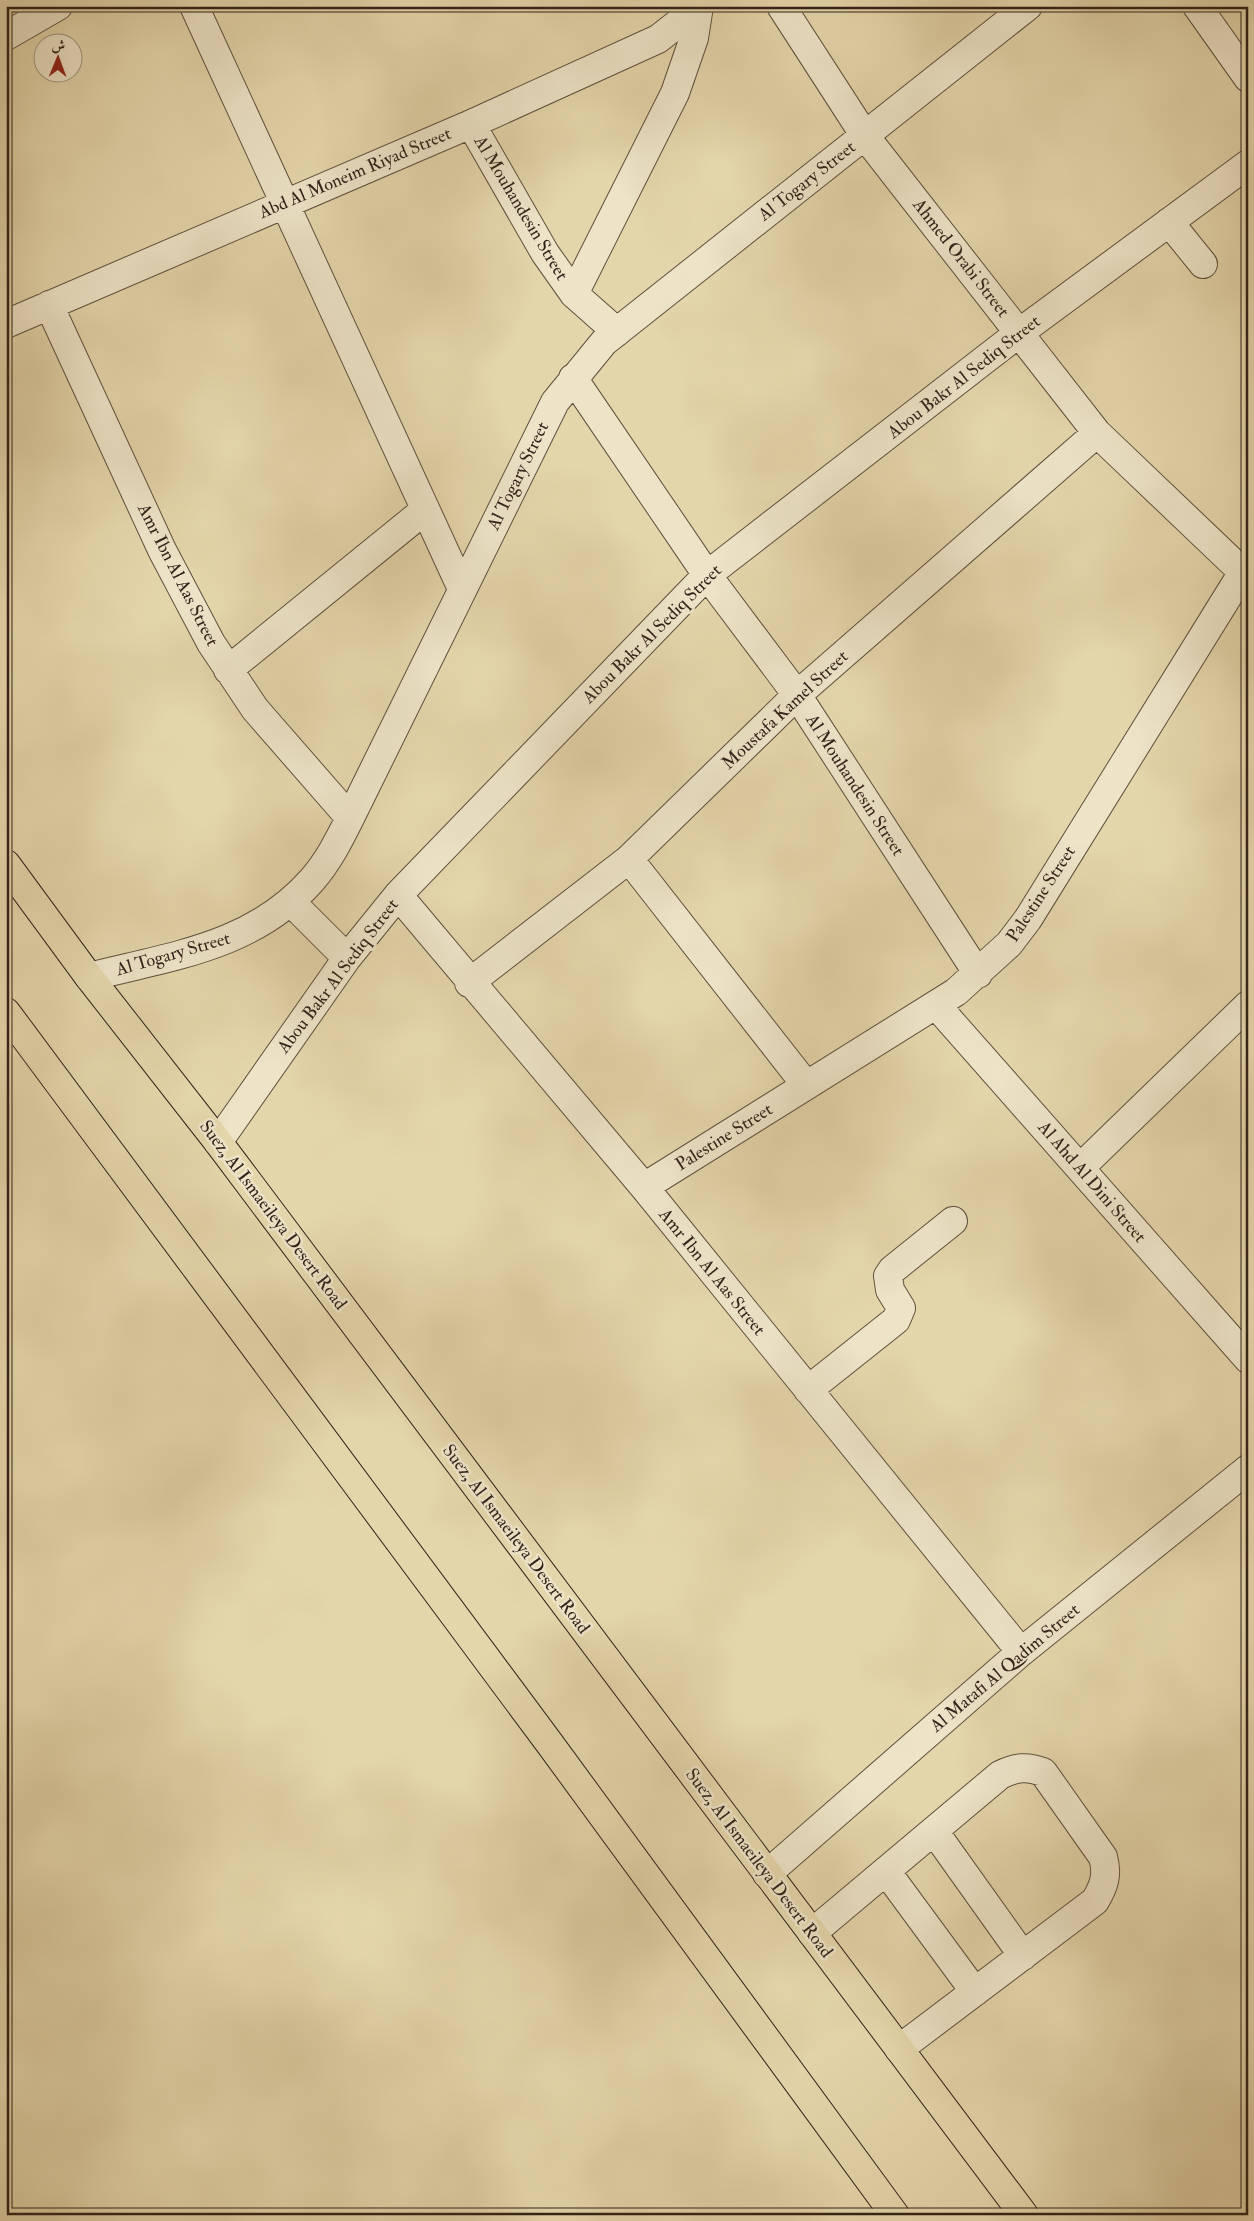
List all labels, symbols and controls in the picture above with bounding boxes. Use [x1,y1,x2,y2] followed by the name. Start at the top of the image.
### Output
[32,32,82,82] north arrow
[51,37,65,54] text: ش
[254,122,455,224] street label: Abd Al Moneim Riyad Street
[468,131,573,285] street label: Al Mouhandesin Street
[753,136,861,227] street label: Al Togary Street
[907,193,1015,322] street label: Ahmed Orabi Street
[882,310,1045,445] street label: Abou Bakr Al Sediq Street
[481,418,554,535] street label: Al Togary Street
[132,499,224,650] street label: Amr Ibn Al Aas Street
[577,559,727,709] street label: Abou Bakr Al Sediq Street
[717,645,853,775] street label: Moustafa Kamel Street
[800,709,910,860] street label: Al Mouhandesin Street
[1001,841,1081,947] street label: Palestine Street
[272,894,404,1059] street label: Abou Bakr Al Sediq Street
[112,927,233,982] street label: Al Togary Street
[671,1098,777,1176] street label: Palestine Street
[194,1116,352,1314] street label: Suez, Al Ismaeileya Desert Road
[1032,1116,1151,1248] street label: Al Ahd Al Dini Street
[653,1203,770,1340] street label: Amr Ibn Al Aas Street
[437,1440,595,1638] street label: Suez, Al Ismaeileya Desert Road
[925,1598,1085,1738] street label: Al Matafi Al Qadim Street
[680,1764,838,1962] street label: Suez, Al Ismaeileya Desert Road

